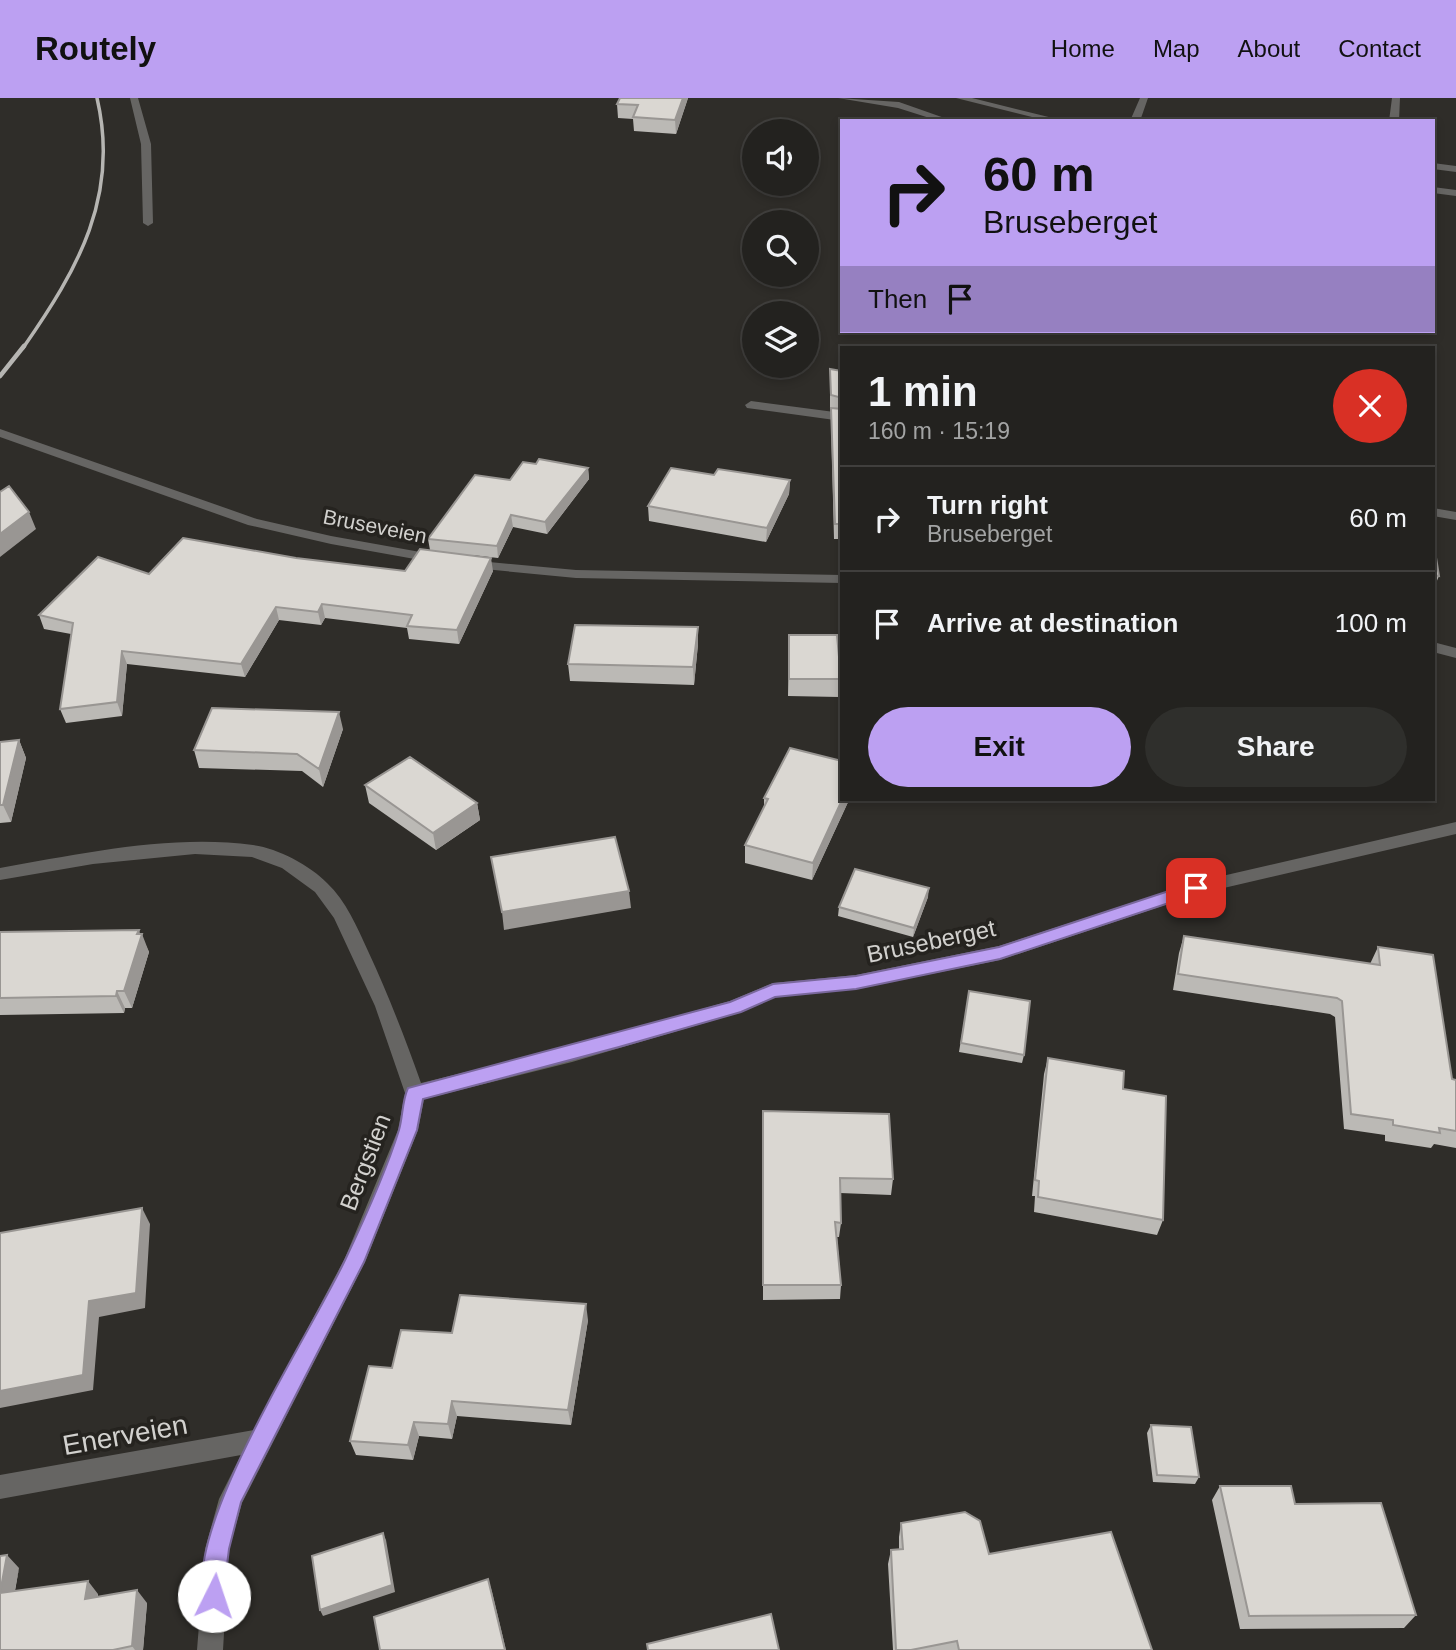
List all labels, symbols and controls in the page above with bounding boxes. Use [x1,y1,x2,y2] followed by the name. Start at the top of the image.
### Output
[35,30,156,67] text: Routely
[1051,35,1115,62] text: Home
[1153,35,1200,62] text: Map
[1238,35,1300,62] text: About
[1338,35,1421,62] text: Contact
[742,119,819,378] map controls
[742,119,819,196] button: sound
[868,147,959,238] icon: right
[983,147,1095,201] text: 60 m
[983,204,1157,240] text: Bruseberget
[742,210,819,287] button: search
[941,280,979,318] icon: arrive
[868,284,927,314] text: Then
[742,301,819,378] button: layers
[868,368,978,415] text: 1 min
[1333,369,1407,443] button: close
[868,418,1010,444] text: 160 m · 15:19
[927,490,1048,520] text: Turn right
[868,500,906,538] icon: right
[1349,503,1407,533] text: 60 m
[321,505,429,547] street label: Bruseveien
[927,521,1052,547] text: Bruseberget
[868,605,906,643] icon: arrive
[927,608,1178,638] text: Arrive at destination
[1335,608,1407,638] text: 100 m
[868,707,1131,787] button: Exit
[1145,707,1407,787] button: Share
[1166,858,1226,918] pin
[1177,869,1215,907] icon: arrive
[864,914,998,968] street label: Bruseberget
[334,1110,396,1214] street label: Bergstien
[60,1409,190,1461] street label: Enerveien
[177,1559,251,1633] position arrow

